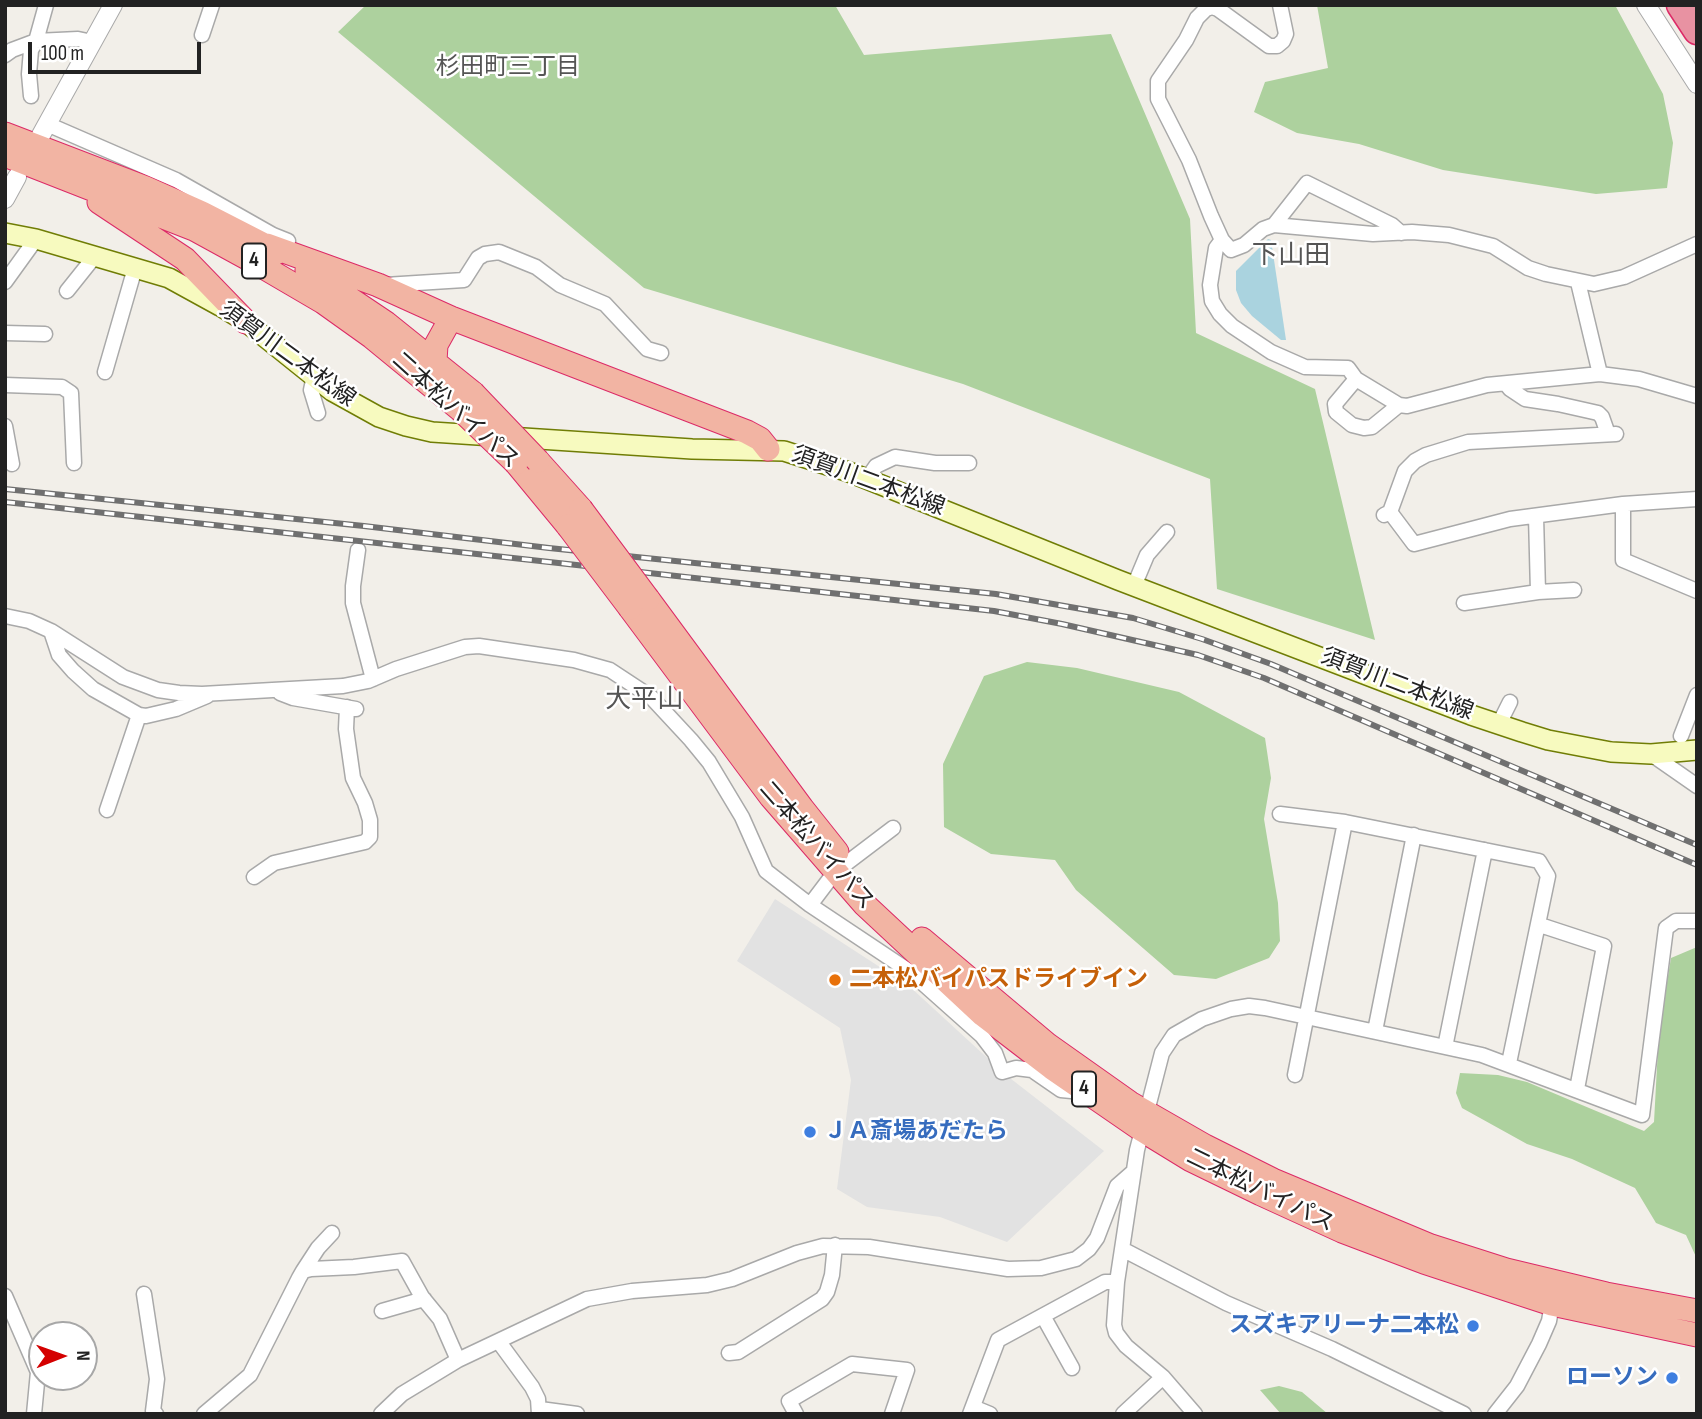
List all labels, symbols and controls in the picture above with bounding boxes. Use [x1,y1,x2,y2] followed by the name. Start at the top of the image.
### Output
[32,28,205,72] scale bar
[41,41,84,66] text: 100 m
[436,54,580,82] district label: 杉田町三丁目
[1252,240,1330,272] district label: 下山田
[242,244,266,278] road number: 4
[214,297,360,413] street label: 須賀川二本松線
[386,347,524,475] street label: 二本松バイパス
[788,441,948,523] street label: 須賀川二本松線
[1317,643,1477,727] street label: 須賀川二本松線
[605,684,683,716] district label: 大平山
[753,776,879,916] street label: 二本松バイパス
[849,966,1148,994] place label: 二本松バイパスドライブイン
[827,972,843,988] marker: 二本松バイパスドライブイン
[1072,1072,1096,1106] road number: 4
[824,1118,1008,1146] place label: ＪＡ斎場あだたら
[802,1124,818,1140] marker: ＪＡ斎場あだたら
[1182,1143,1338,1239] street label: 二本松バイパス
[1229,1312,1459,1340] place label: スズキアリーナ二本松
[1465,1318,1481,1334] marker: スズキアリーナ二本松
[28,1321,98,1391] north arrow
[71,1350,94,1361] text: N
[1566,1364,1658,1392] place label: ローソン
[1664,1370,1680,1386] marker: ローソン

